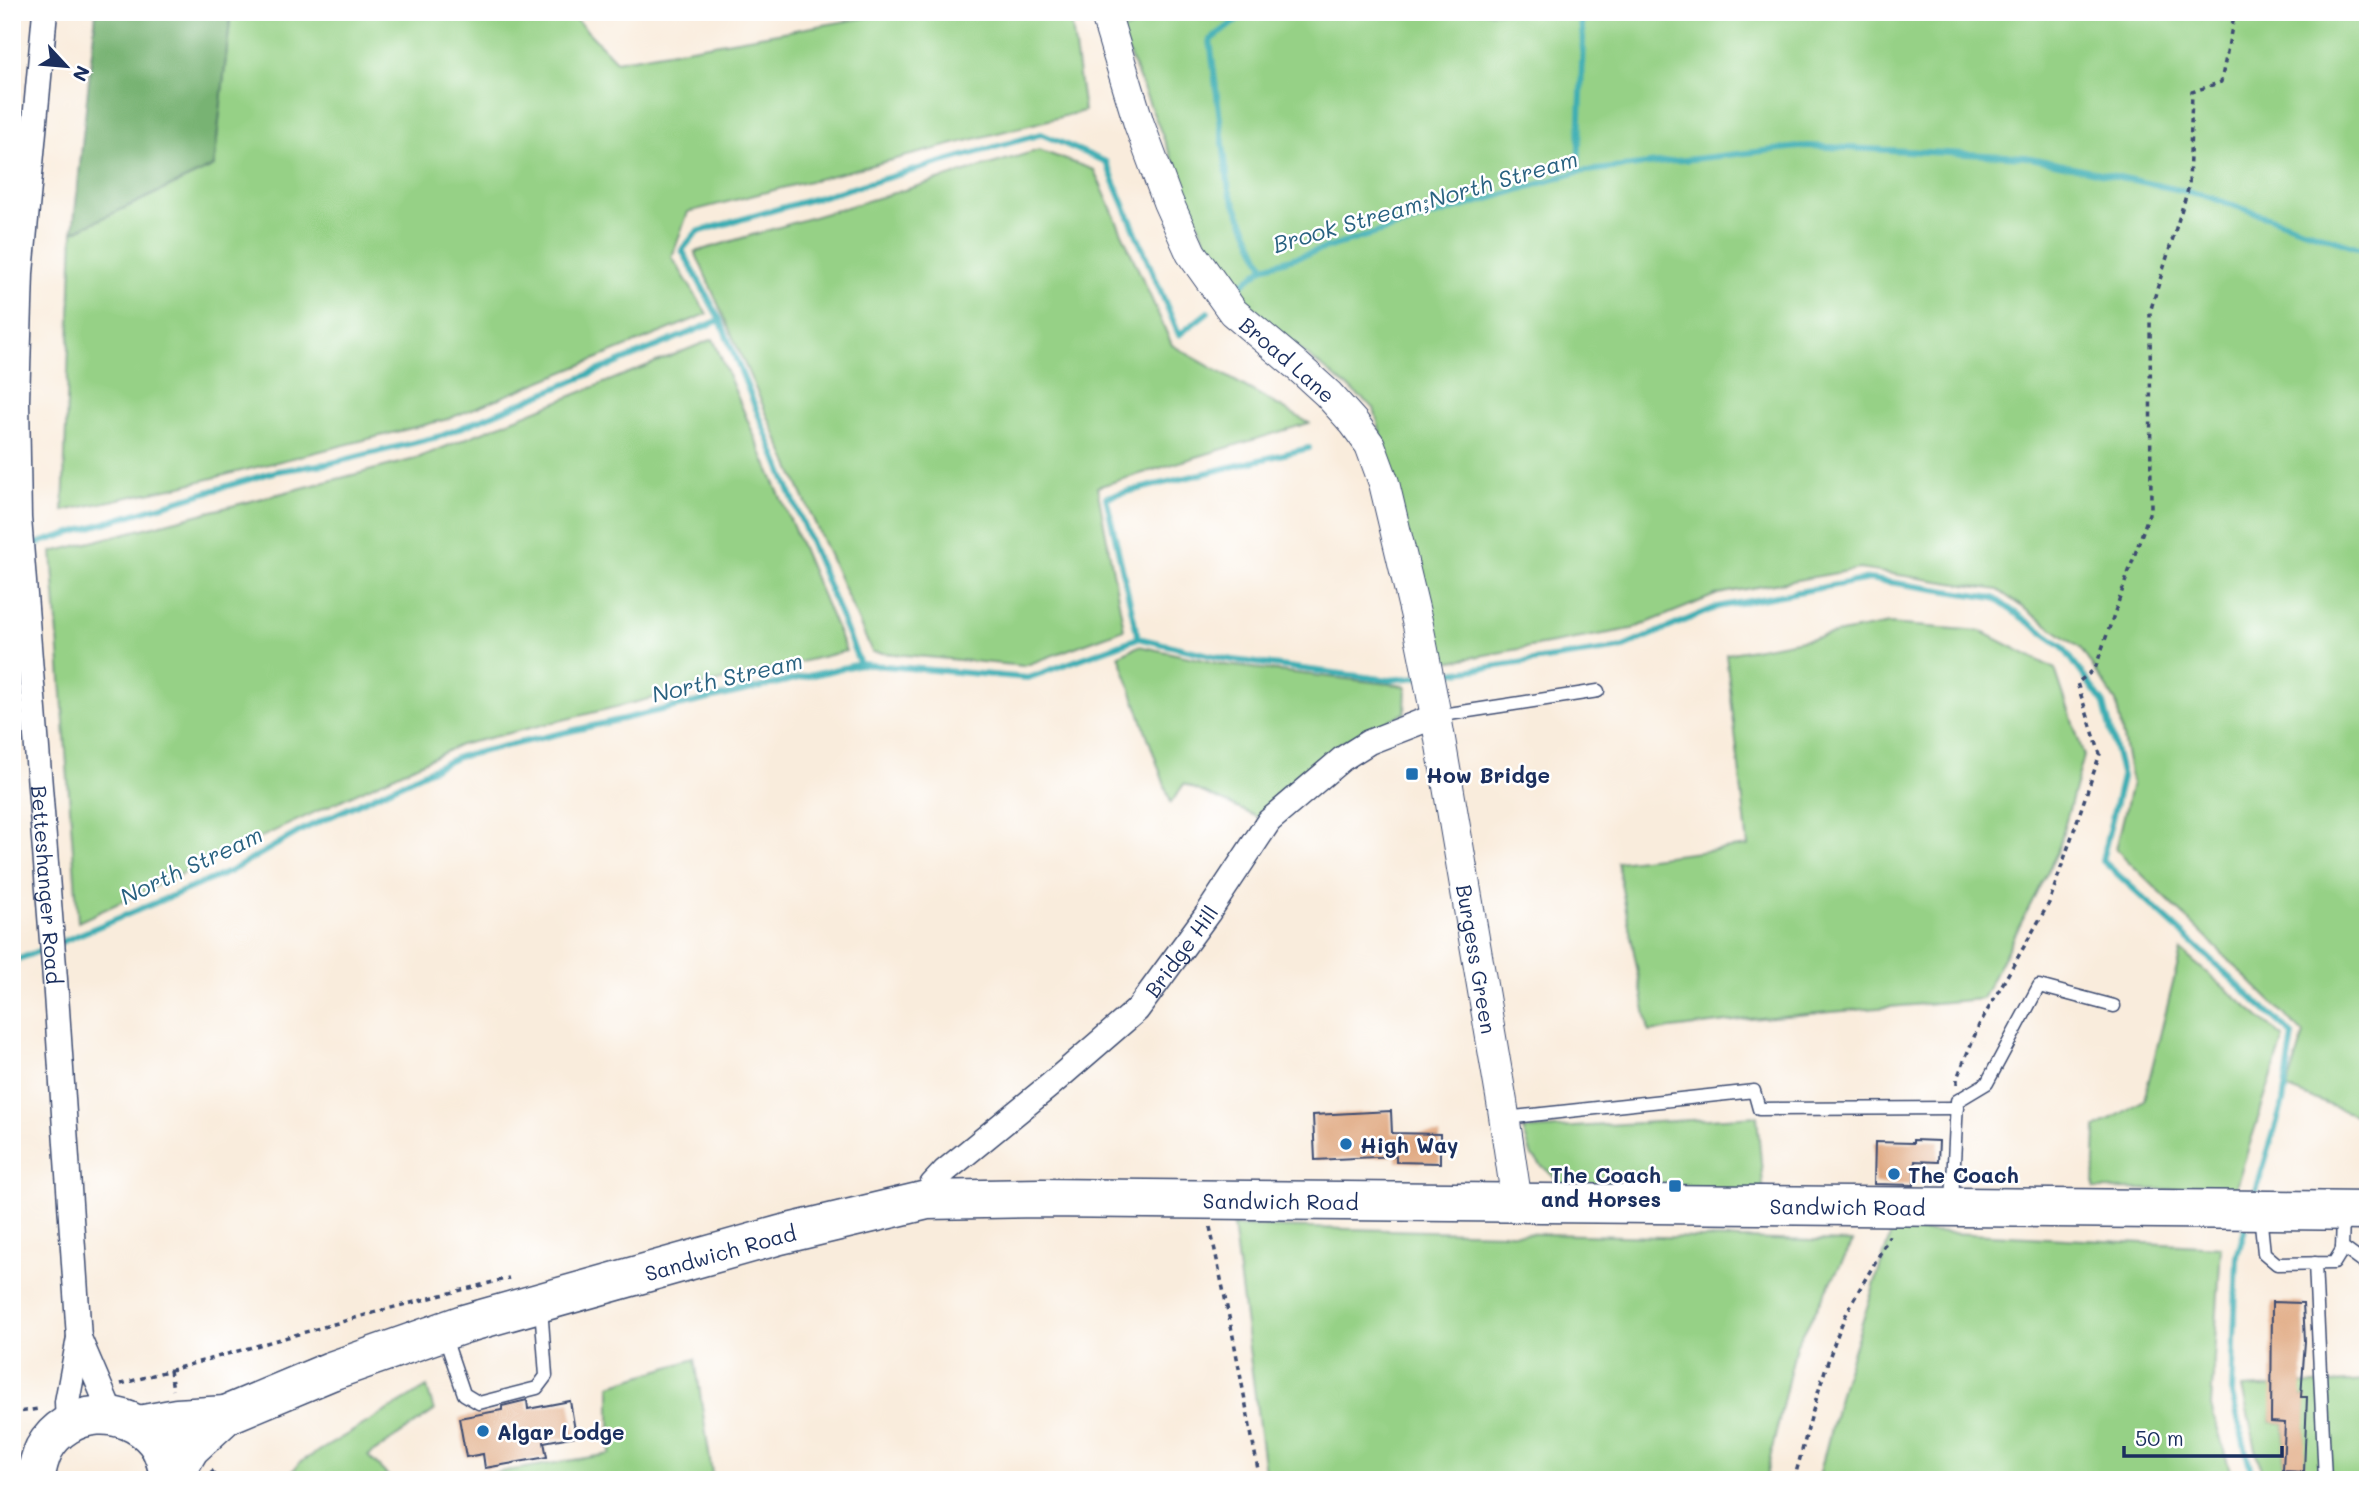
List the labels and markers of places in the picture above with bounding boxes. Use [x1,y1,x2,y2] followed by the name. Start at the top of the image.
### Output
[1426,761,1550,788] place label: How Bridge
[1404,766,1420,782] marker: How Bridge
[1360,1131,1458,1159] place label: High Way
[1338,1136,1354,1152] marker: High Way
[1541,1161,1661,1212] place label: The Coach and Horses
[1908,1161,2019,1188] place label: The Coach
[1886,1166,1902,1182] marker: The Coach
[1667,1178,1683,1194] marker: The Coach and Horses
[497,1418,624,1445] place label: Algar Lodge
[475,1423,491,1439] marker: Algar Lodge

